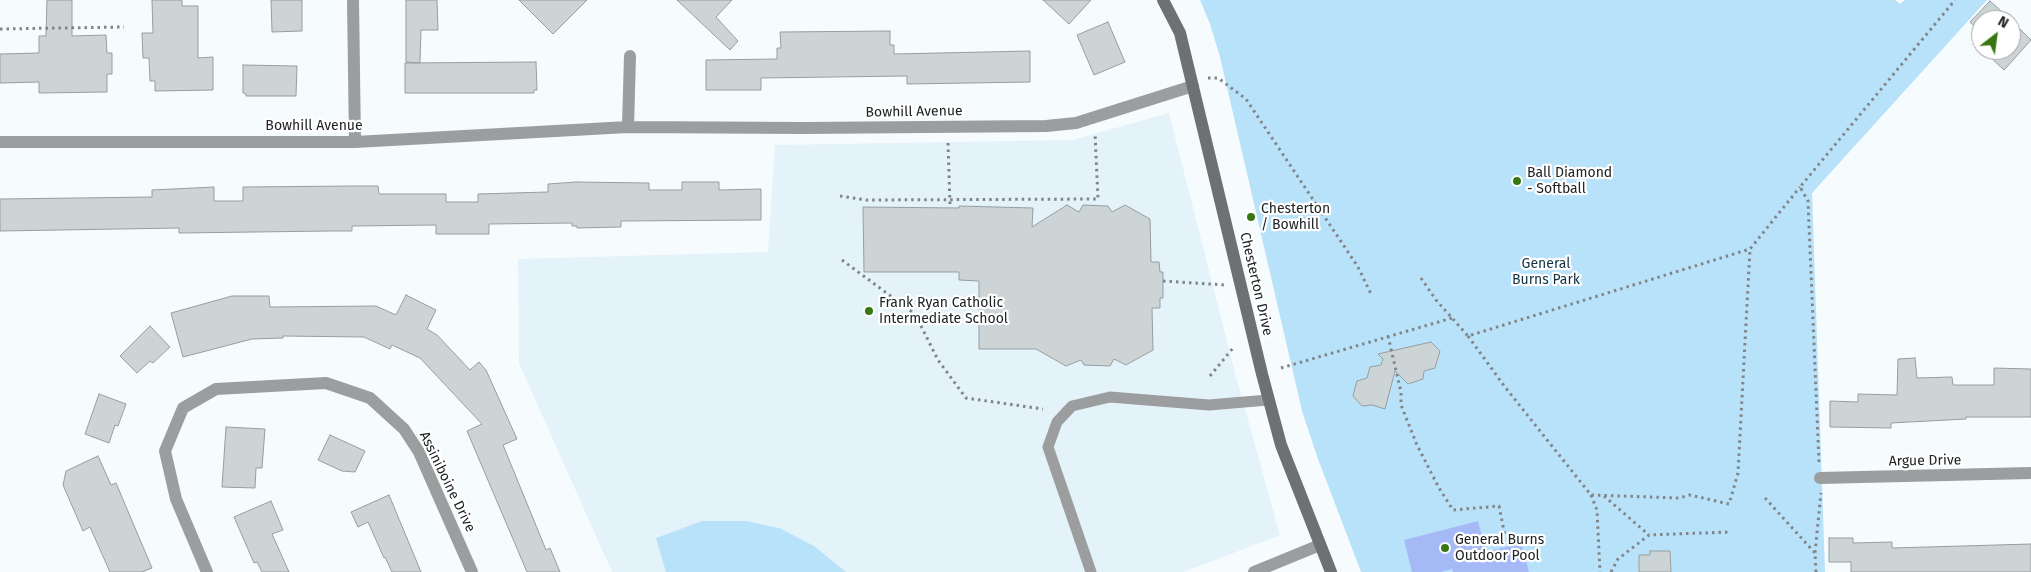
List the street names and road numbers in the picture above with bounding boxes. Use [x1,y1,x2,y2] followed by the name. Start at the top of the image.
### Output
[865,103,963,121] street label: Bowhill Avenue
[265,118,363,134] street label: Bowhill Avenue
[1236,231,1276,337] street label: Chesterton Drive
[415,429,479,535] street label: Assiniboine Drive
[1889,452,1961,470] street label: Argue Drive

